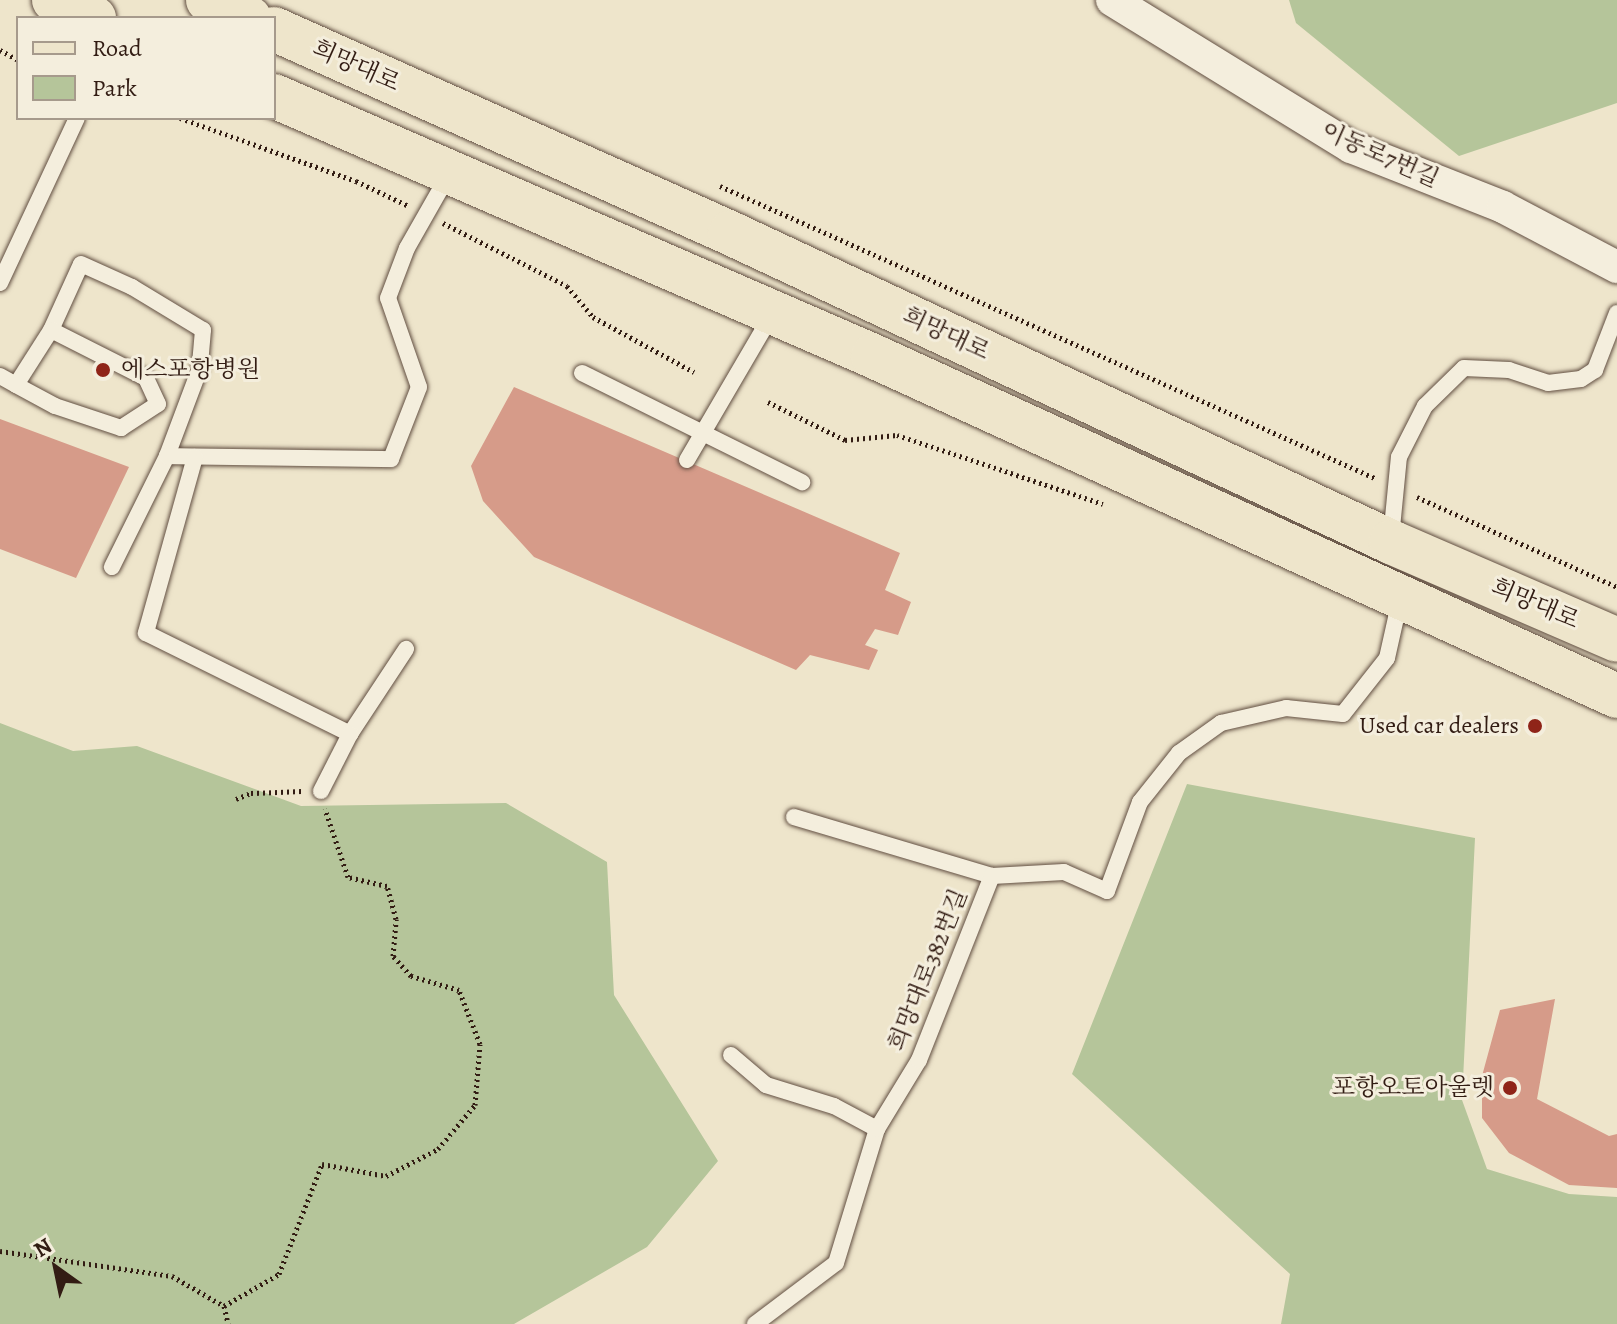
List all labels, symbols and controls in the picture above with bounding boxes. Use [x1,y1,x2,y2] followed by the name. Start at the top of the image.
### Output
[16,16,276,120] legend
[92,32,142,64] text: Road
[308,34,404,98] street label: 희망대로
[92,72,137,104] text: Park
[1317,116,1443,194] street label: 이동로7번길
[898,301,994,367] street label: 희망대로
[121,356,260,384] place label: 에스포항병원
[92,359,114,381] marker: 에스포항병원
[1487,573,1583,635] street label: 희망대로
[1359,712,1519,740] place label: Used car dealers
[1526,717,1544,735] marker: Used car dealers
[882,885,974,1055] street label: 희망대로382번길
[1332,1074,1494,1102] place label: 포항오토아울렛
[1501,1079,1519,1097] marker: 포항오토아울렛
[16,1228,96,1308] north arrow
[28,1231,58,1265] text: N

